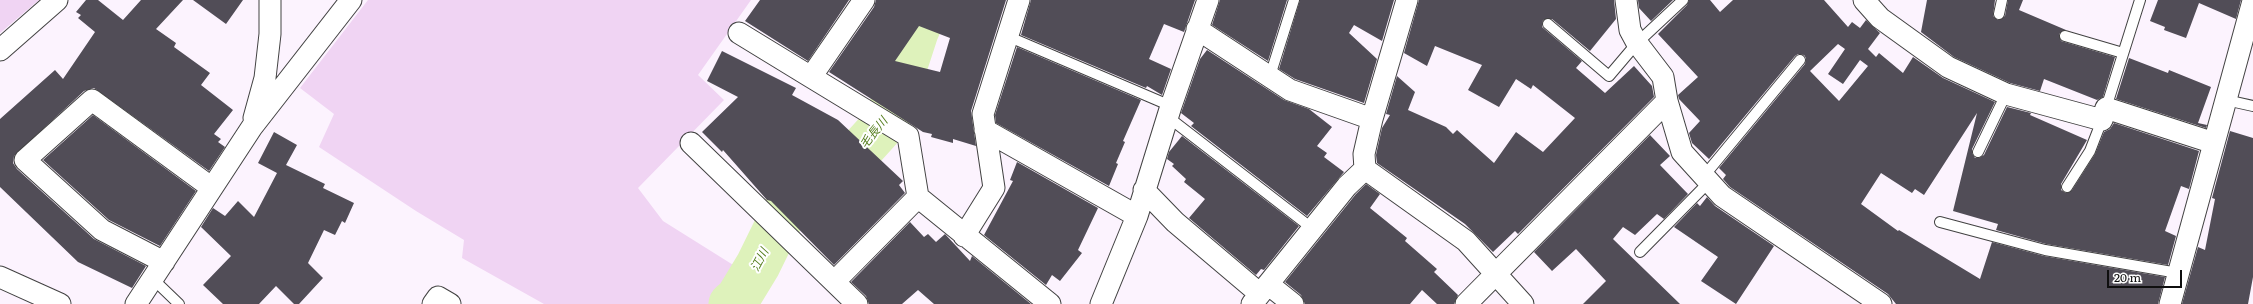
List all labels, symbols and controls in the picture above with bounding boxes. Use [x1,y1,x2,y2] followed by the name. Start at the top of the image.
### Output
[857,114,891,152] water label: 毛長川
[748,246,772,274] water label: 江川
[2109,262,2184,288] scale bar
[2114,268,2141,286] text: 20 m

